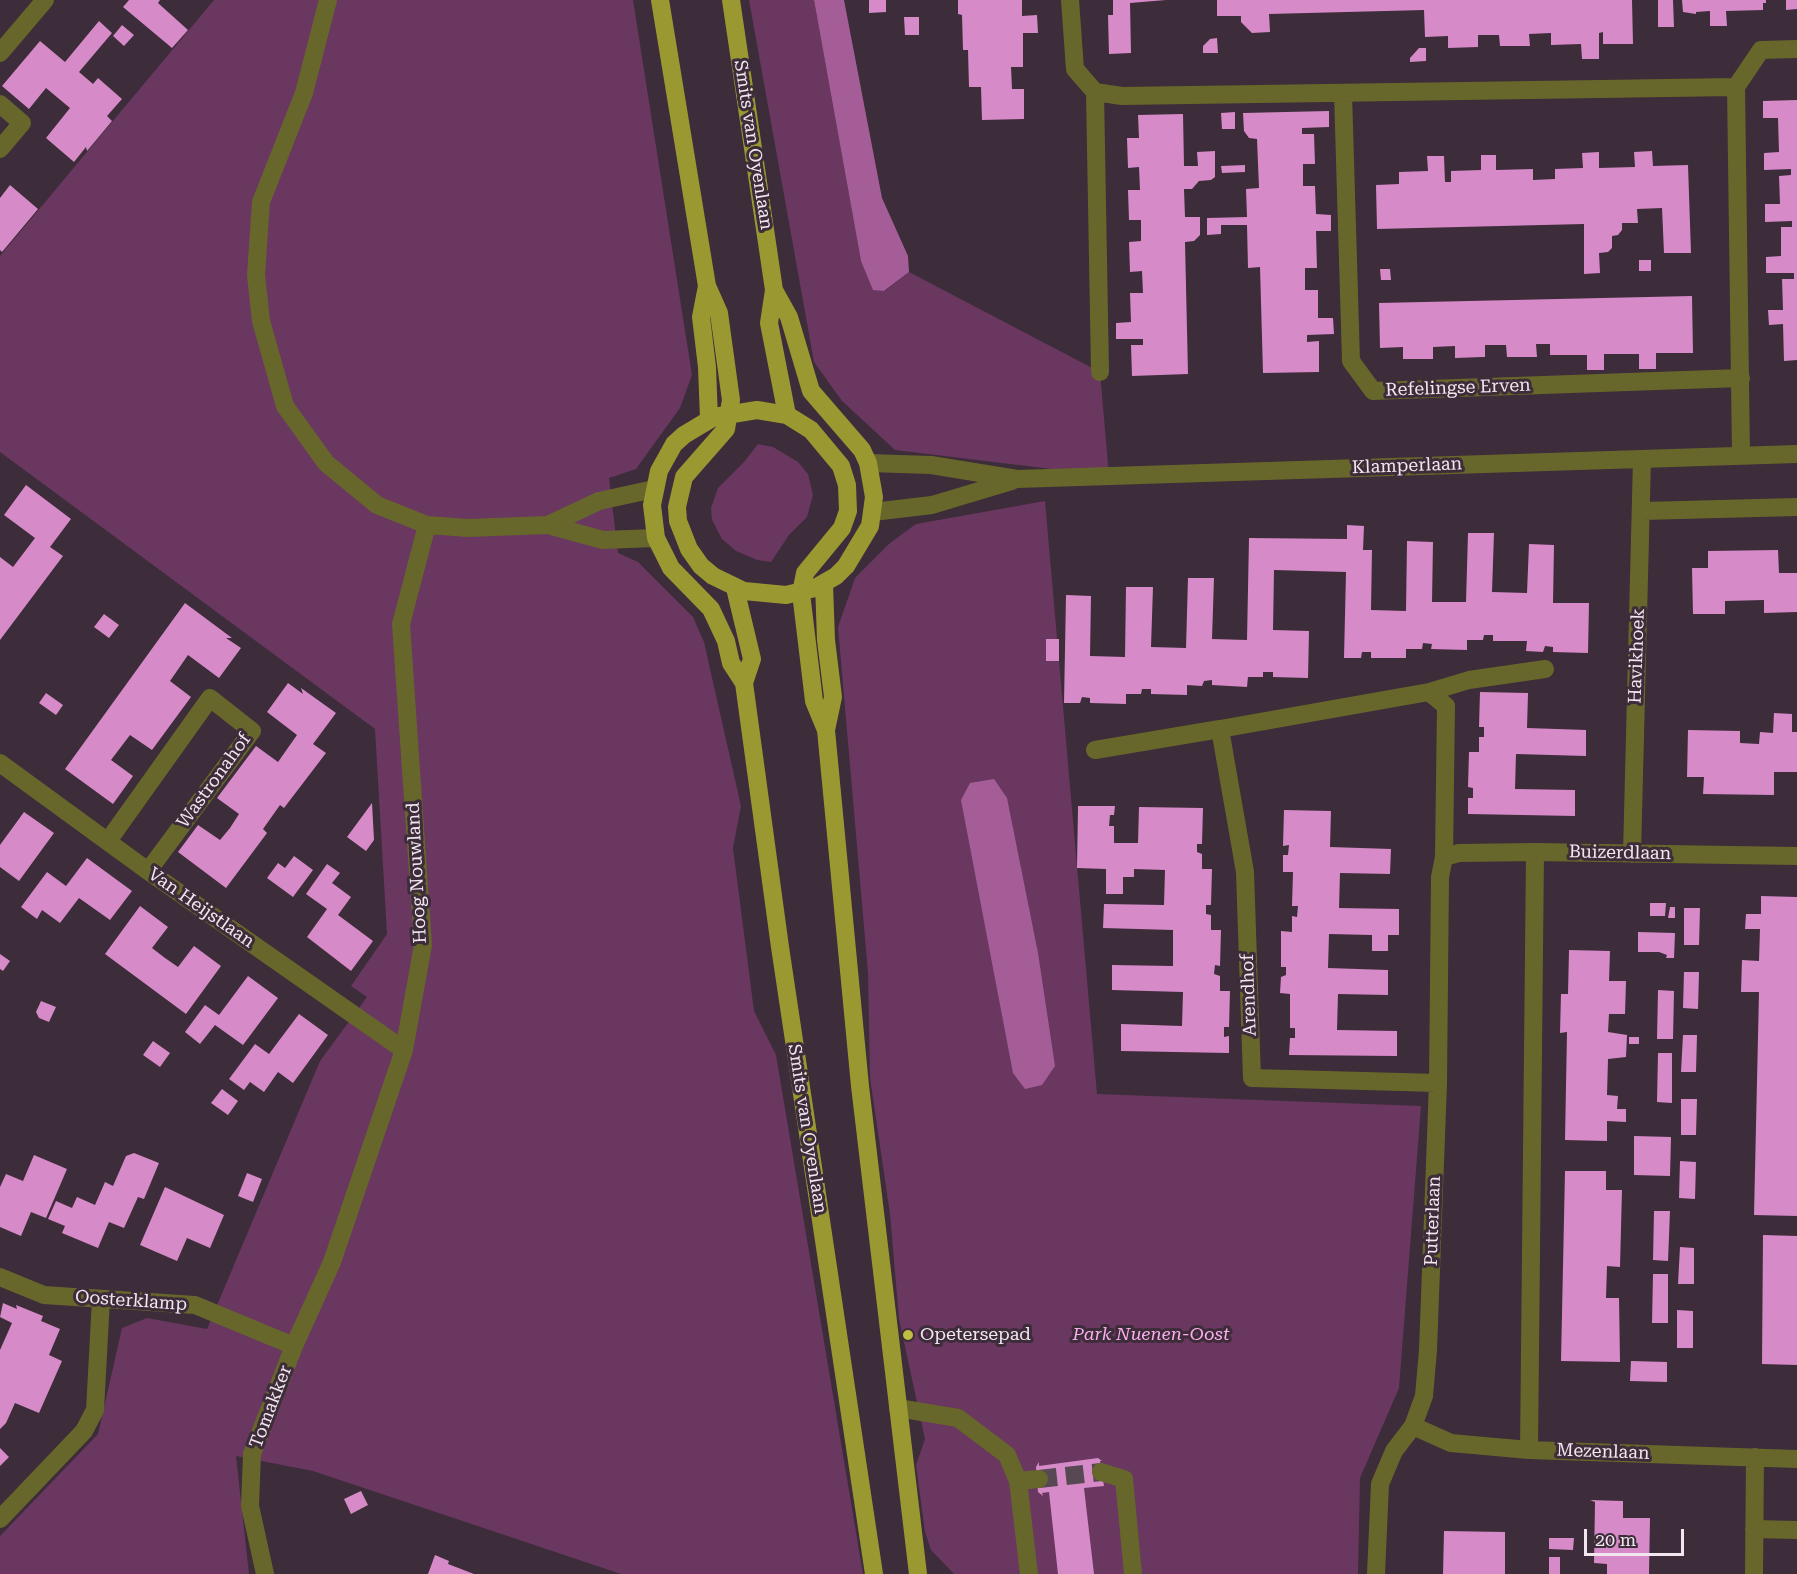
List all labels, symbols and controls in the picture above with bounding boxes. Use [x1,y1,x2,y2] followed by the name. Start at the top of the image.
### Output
[729,59,777,231] street label: Smits van Oyenlaan
[1385,375,1531,401] street label: Refelingse Erven
[1351,453,1463,479] street label: Klamperlaan
[1625,608,1649,704] street label: Havikhoek
[172,730,256,832] street label: Wastronahof
[403,802,431,944] street label: Hoog Nouwland
[1569,841,1671,865] street label: Buizerdlaan
[144,863,258,953] street label: Van Heijstlaan
[1237,954,1261,1036] street label: Arendhof
[783,1043,831,1215] street label: Smits van Oyenlaan
[1421,1176,1445,1266] street label: Putterlaan
[74,1286,188,1316] street label: Oosterklamp
[920,1324,1031,1346] place label: Opetersepad
[1072,1324,1230,1346] park label: Park Nuenen-Oost
[901,1328,915,1342] marker: Opetersepad
[245,1362,297,1452] street label: Tomakker
[1556,1440,1650,1464] street label: Mezenlaan
[1587,1517,1688,1555] scale bar
[1595,1529,1636,1550] text: 20 m

